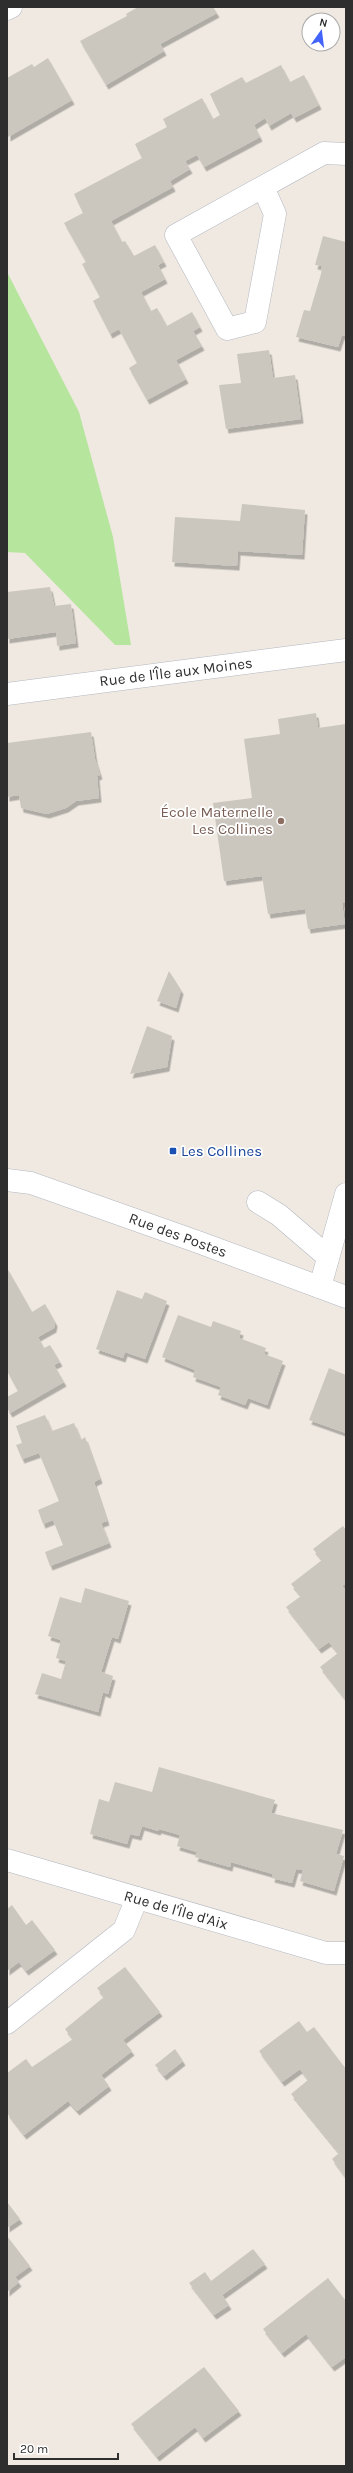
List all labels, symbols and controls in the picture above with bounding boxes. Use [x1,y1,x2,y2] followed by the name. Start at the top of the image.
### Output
[301,12,341,52] north arrow
[318,16,329,30] text: N
[98,654,254,690] street label: Rue de l'Île aux Moines
[161,803,273,838] place label: École Maternelle Les Collines
[276,816,286,826] marker: École Maternelle Les Collines
[181,1142,262,1160] place label: Les Collines
[168,1146,178,1156] marker: Les Collines
[126,1209,230,1261] street label: Rue des Postes
[122,1887,230,1934] street label: Rue de l'Île d'Aix
[14,2435,118,2461] scale bar
[20,2442,48,2456] text: 20 m

